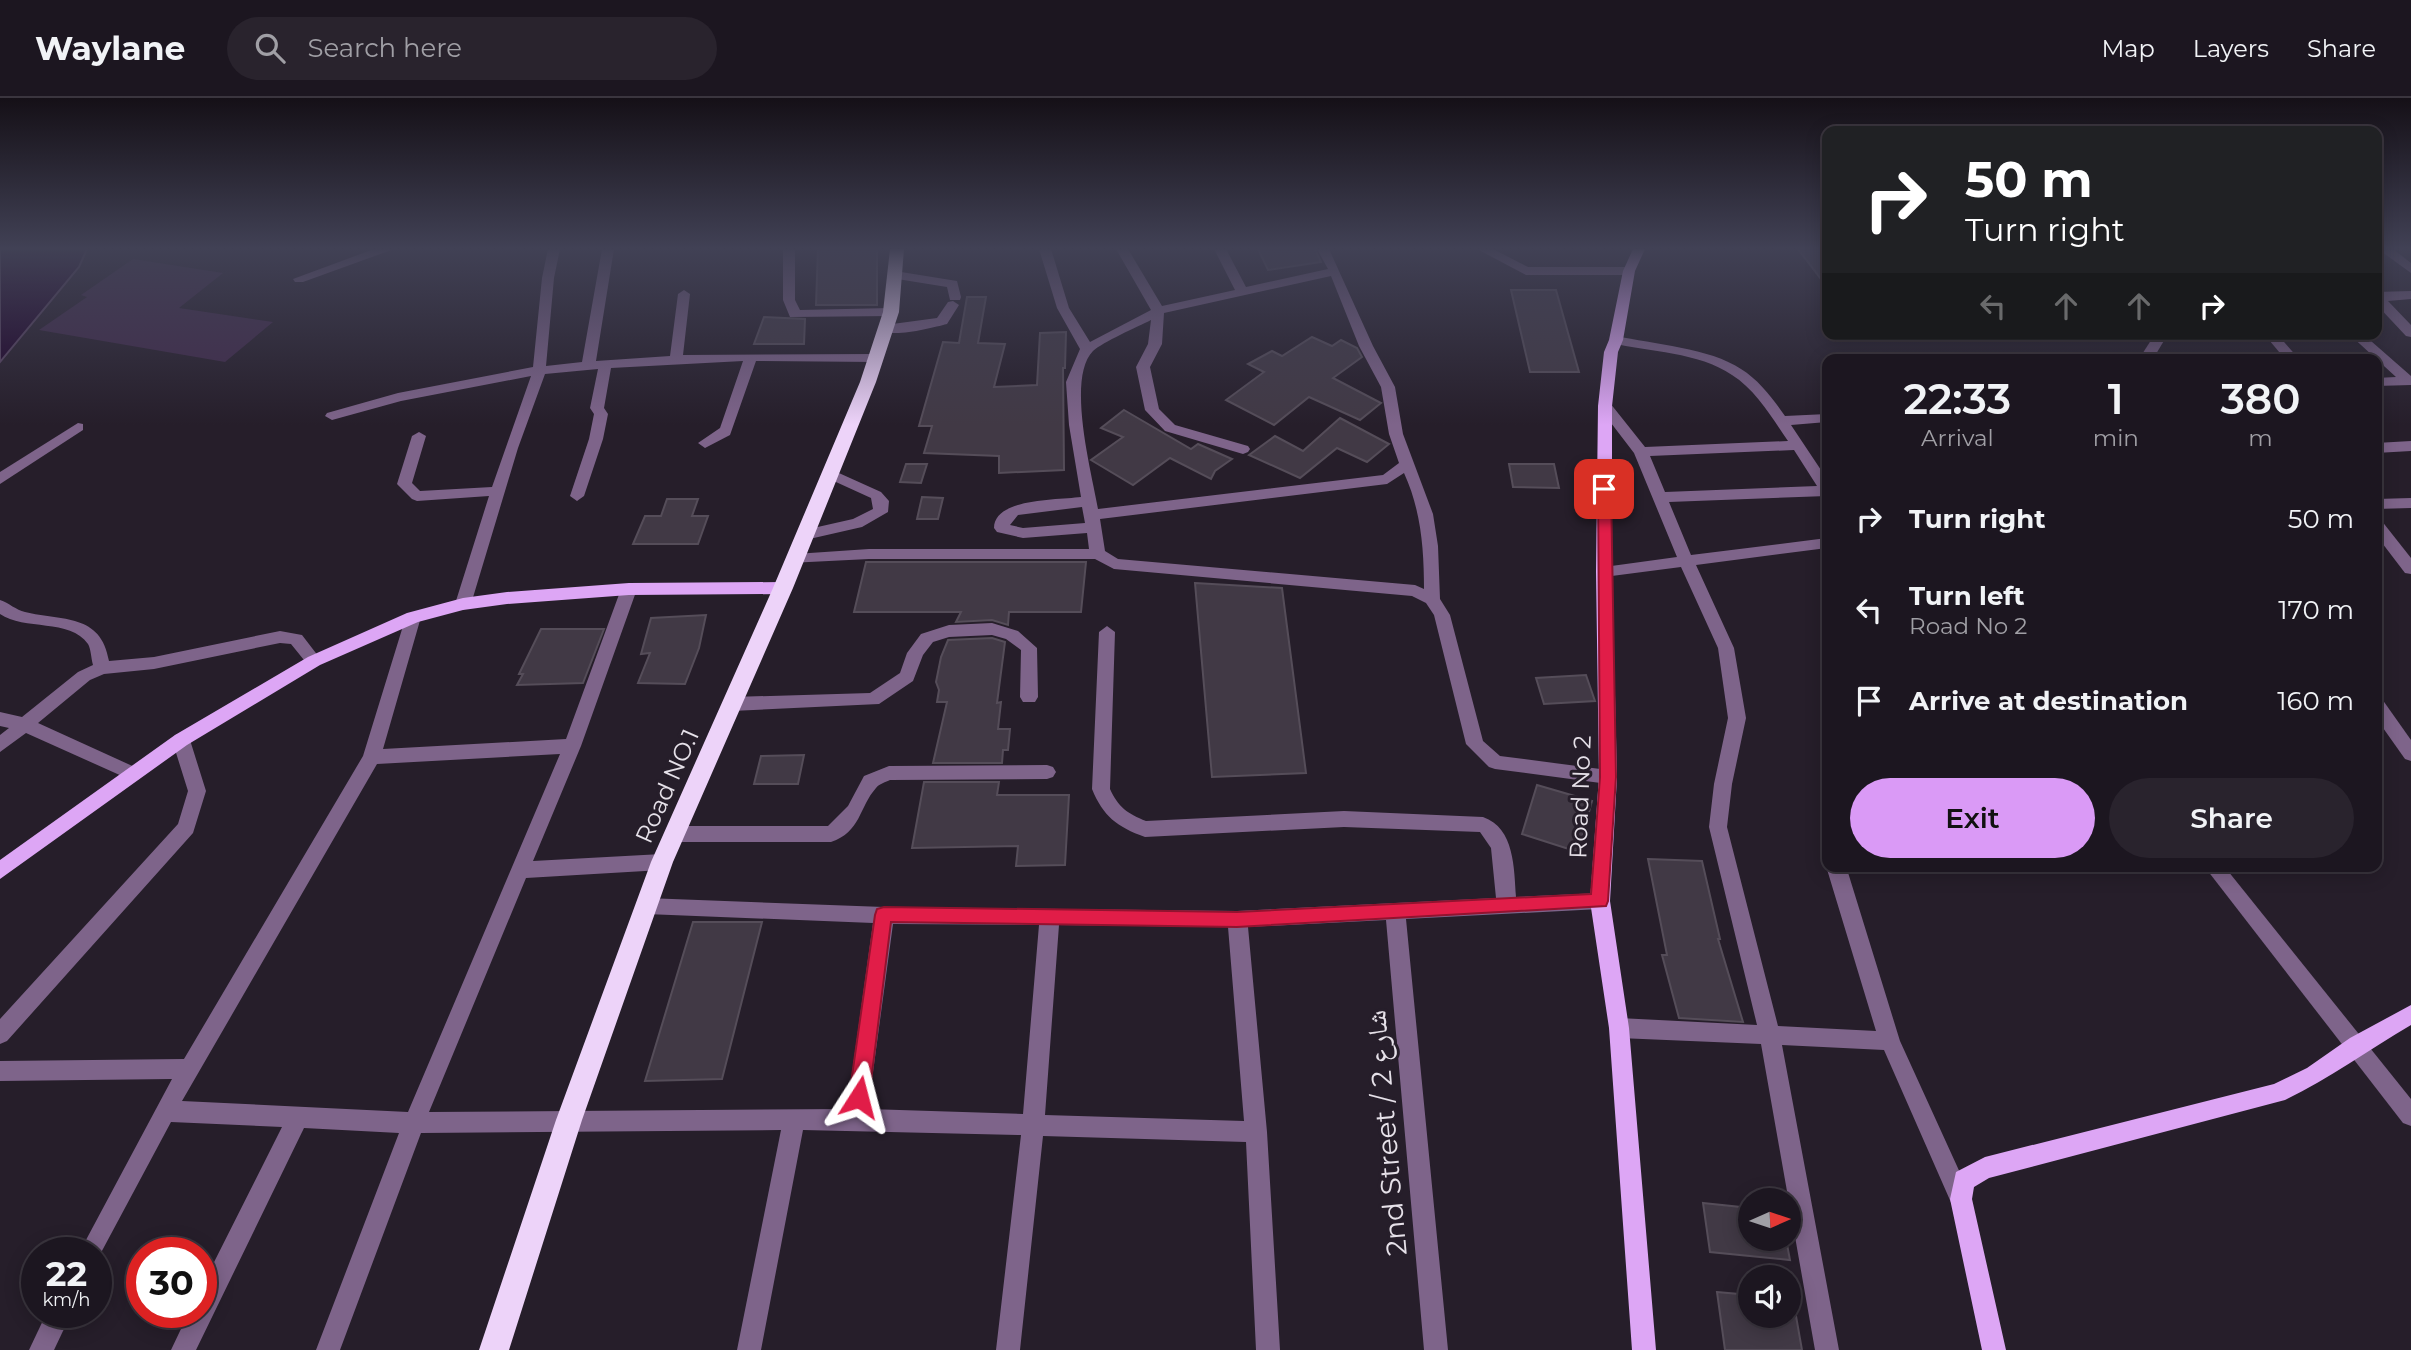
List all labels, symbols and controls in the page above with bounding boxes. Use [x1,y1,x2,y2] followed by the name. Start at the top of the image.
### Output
[227,17,717,80] search box
[35,28,185,68] text: Waylane
[251,29,289,67] icon: search
[307,32,462,64] text: Search here
[2101,34,2155,63] text: Map
[2193,34,2269,63] text: Layers
[2307,34,2376,63] text: Share
[1965,150,2093,209] text: 50 m
[1850,154,1941,245] icon: right
[1965,210,2125,249] text: Turn right
[1974,287,2012,325] icon: left
[2047,287,2085,325] icon: ahead
[2120,287,2158,325] icon: ahead
[2193,287,2231,325] icon: right
[1903,373,2011,425] text: 22:33
[2108,373,2124,425] text: 1
[2220,373,2300,425] text: 380
[1921,424,1994,452] text: Arrival
[2093,424,2139,452] text: min
[2248,424,2273,452] text: m
[1574,459,1634,519] pin
[1585,470,1623,508] icon: arrive
[1850,500,1888,538] icon: right
[1909,503,2045,535] text: Turn right
[2288,503,2354,535] text: 50 m
[1909,580,2025,612] text: Turn left
[1850,591,1888,629] icon: left
[2278,594,2354,626] text: 170 m
[1909,612,2027,640] text: Road No 2
[1850,682,1888,720] icon: arrive
[1909,685,2188,717] text: Arrive at destination
[2277,685,2354,717] text: 160 m
[629,725,705,847] street label: Road NO.1
[1563,735,1597,859] street label: Road No 2
[1850,778,2095,858] button: Exit
[2109,778,2354,858] button: Share
[1358,1009,1415,1257] street label: 2nd Street / شارع 2
[822,1060,896,1134] position arrow
[1738,1188,1801,1251] north arrow
[1738,1188,1801,1328] map controls
[126,1237,217,1328] speed limit sign: 30
[46,1252,87,1295] text: 22
[1738,1265,1801,1328] button: sound
[42,1289,91,1311] text: km/h

